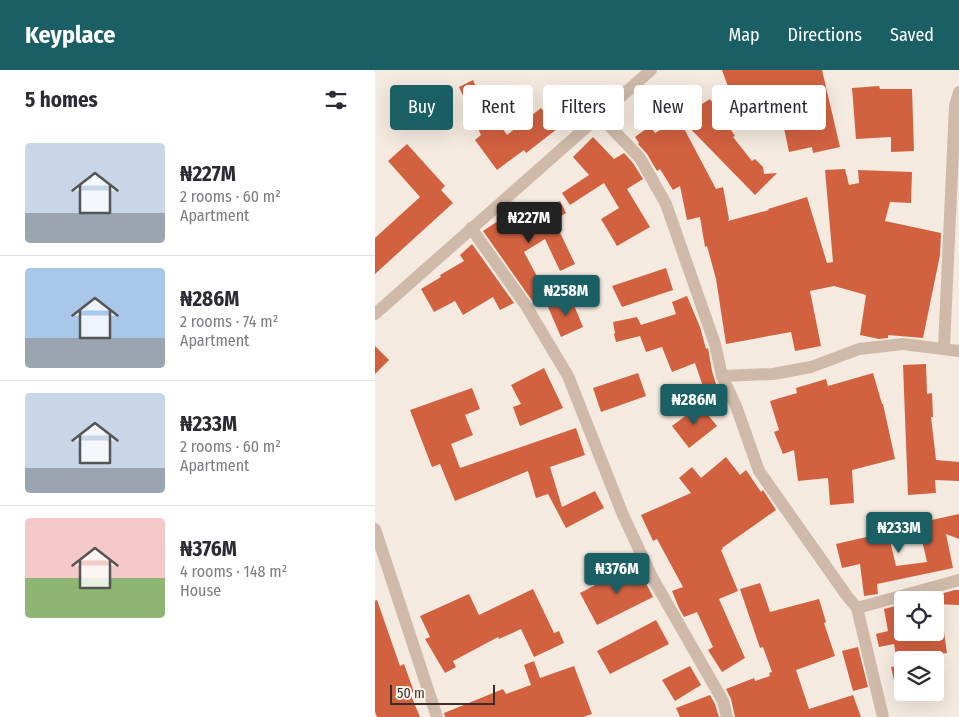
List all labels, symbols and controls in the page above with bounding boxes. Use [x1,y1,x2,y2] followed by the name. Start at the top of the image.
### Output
[25,21,115,49] text: Keyplace
[728,24,760,46] text: Map
[788,24,862,46] text: Directions
[890,24,934,46] text: Saved
[390,85,453,130] chip: Buy
[463,85,533,130] chip: Rent
[543,85,624,130] chip: Filters
[634,85,702,130] chip: New
[712,85,826,130] chip: Apartment
[322,86,350,114] icon: filters
[25,87,98,113] text: 5 homes
[180,161,236,187] text: ₦227M
[65,163,125,223] icon: home
[180,187,281,206] text: 2 rooms · 60 m²
[494,202,564,244] pin: ₦227M
[180,206,249,225] text: Apartment
[508,208,550,227] text: ₦227M
[531,274,601,317] pin: ₦258M
[544,281,588,300] text: ₦258M
[180,286,239,312] text: ₦286M
[65,288,125,348] icon: home
[180,312,278,331] text: 2 rooms · 74 m²
[180,331,249,350] text: Apartment
[659,384,729,426] pin: ₦286M
[671,390,717,409] text: ₦286M
[180,411,237,437] text: ₦233M
[65,413,125,473] icon: home
[180,437,281,456] text: 2 rooms · 60 m²
[180,456,249,475] text: Apartment
[864,512,934,554] pin: ₦233M
[877,518,921,537] text: ₦233M
[180,536,237,562] text: ₦376M
[65,538,125,598] icon: home
[582,552,652,595] pin: ₦376M
[595,559,639,578] text: ₦376M
[180,562,287,581] text: 4 rooms · 148 m²
[180,581,221,600] text: House
[894,591,944,701] map controls
[894,591,944,641] button: locate
[894,651,944,701] button: layers
[390,682,495,705] scale bar
[397,685,425,702] text: 50 m

